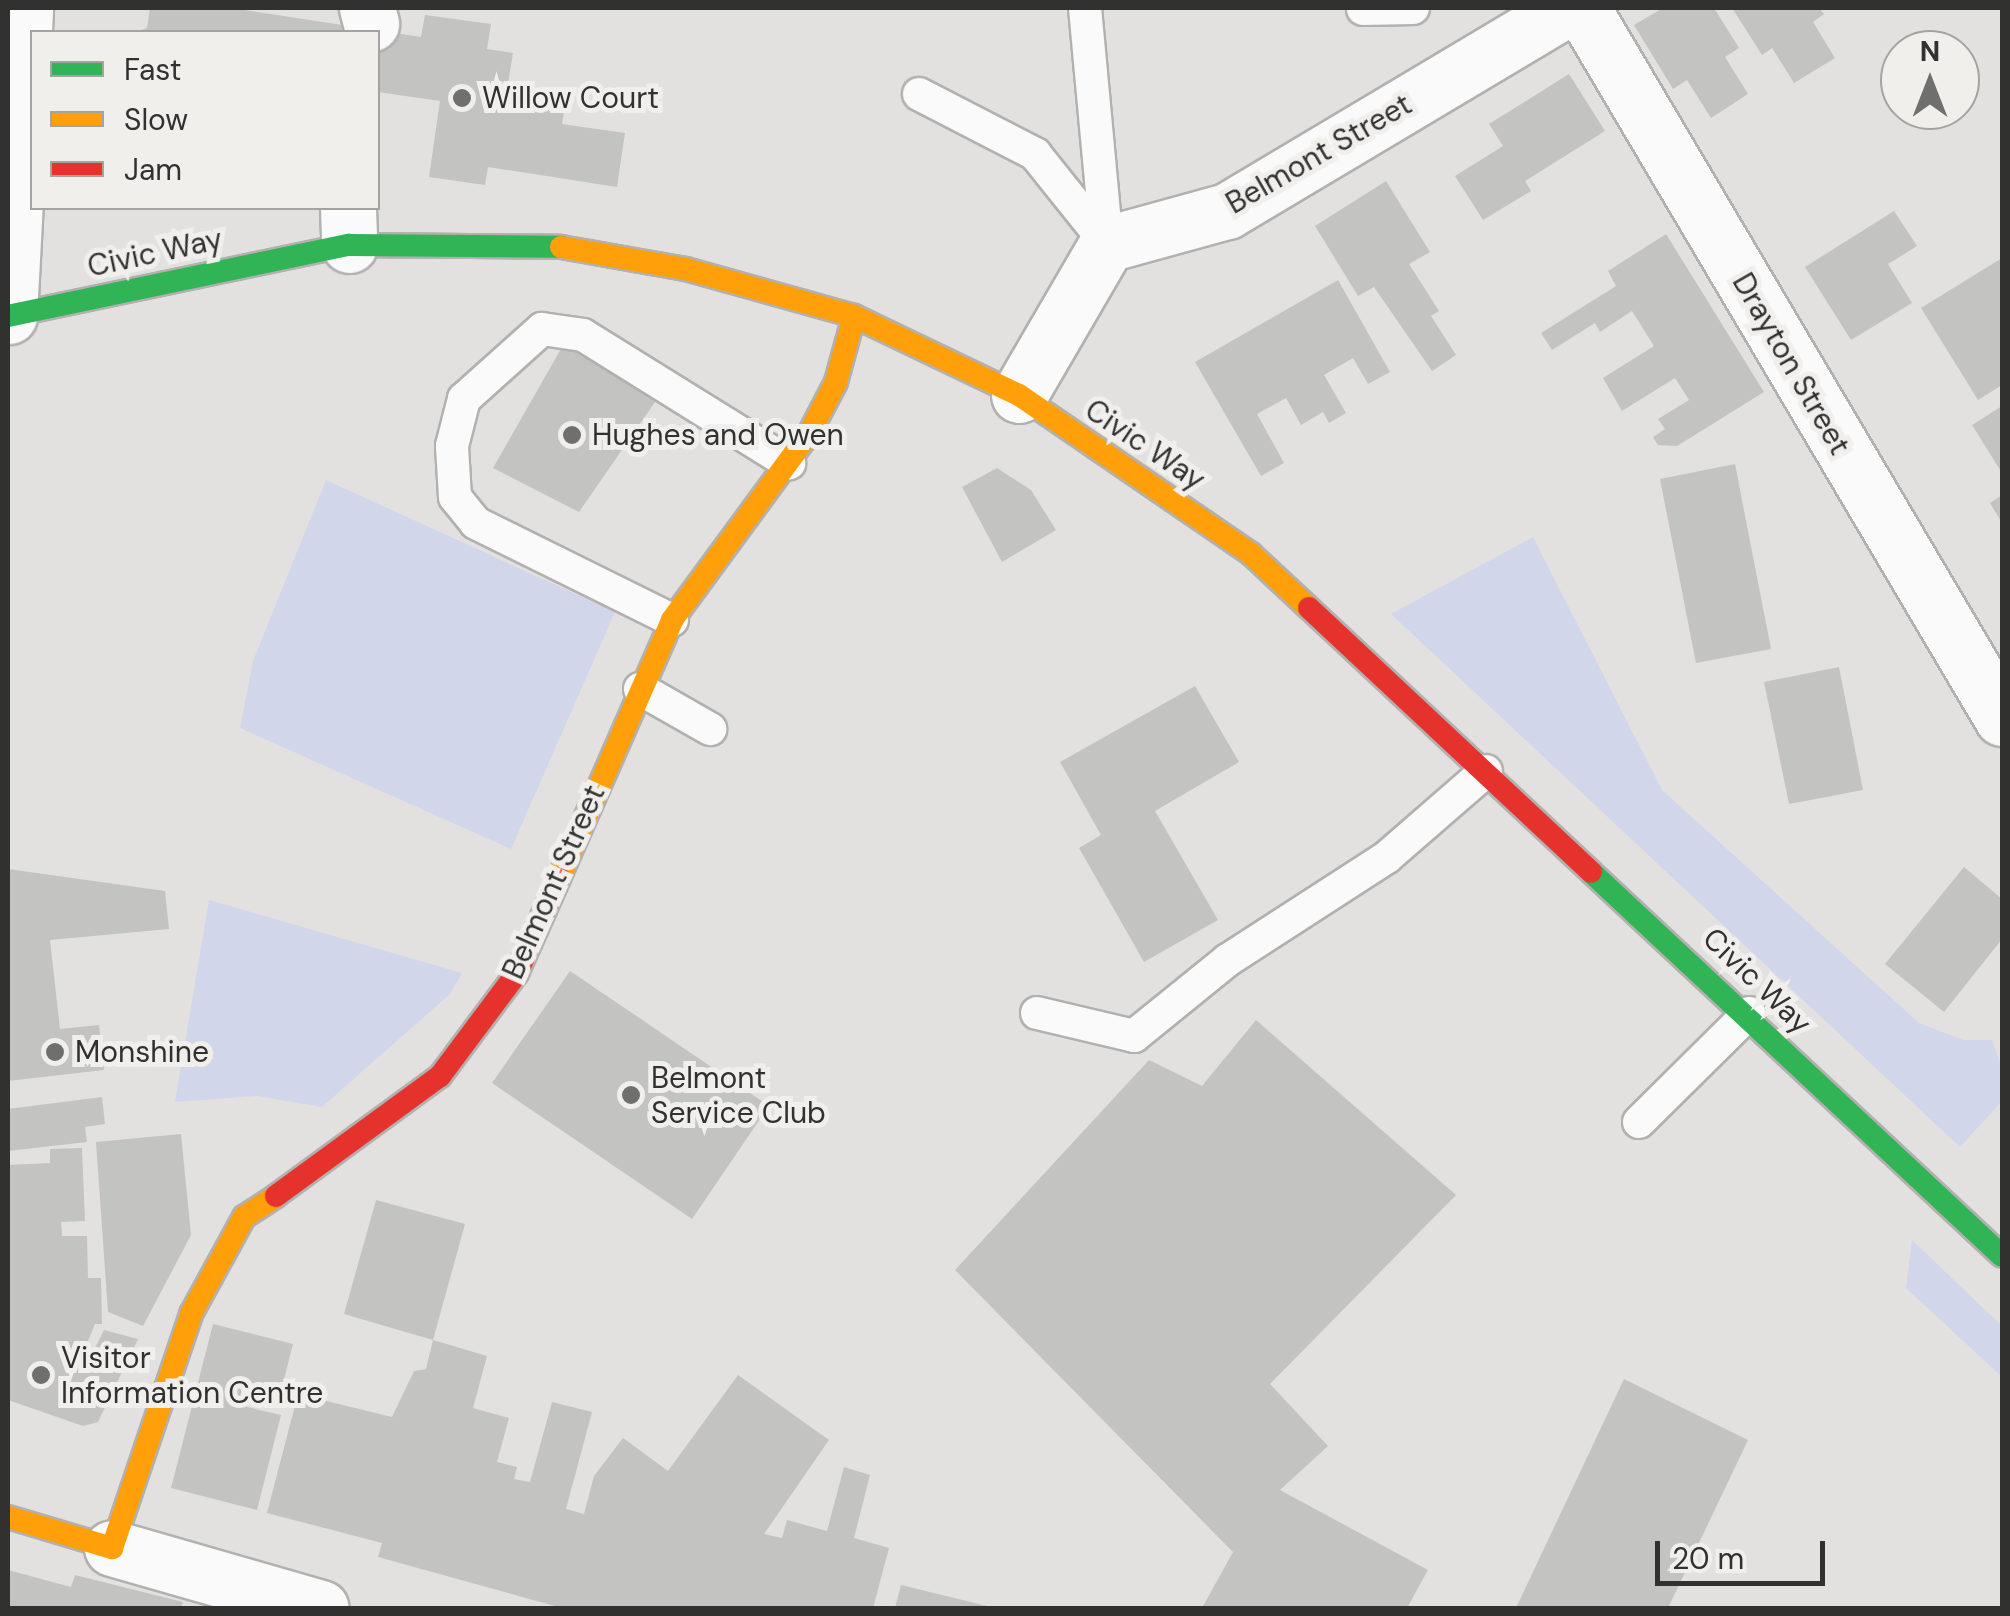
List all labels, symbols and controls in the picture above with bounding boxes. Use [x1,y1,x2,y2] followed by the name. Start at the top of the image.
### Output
[30,30,380,210] legend
[1880,30,1980,130] north arrow
[1920,33,1940,70] text: N
[124,50,182,89] text: Fast
[482,80,659,116] place label: Willow Court
[1220,86,1418,222] street label: Belmont Street
[451,87,473,109] marker: Willow Court
[124,100,188,139] text: Slow
[124,150,182,189] text: Jam
[84,221,226,285] street label: Civic Way
[1725,267,1857,461] street label: Drayton Street
[1078,392,1212,498] street label: Civic Way
[592,417,844,453] place label: Hughes and Owen
[561,424,583,446] marker: Hughes and Owen
[495,780,613,984] street label: Belmont Street
[1695,920,1819,1042] street label: Civic Way
[75,1034,209,1070] place label: Monshine
[44,1041,66,1063] marker: Monshine
[651,1060,826,1130] place label: Belmont Service Club
[620,1084,642,1106] marker: Belmont Service Club
[61,1340,323,1410] place label: Visitor Information Centre
[30,1364,52,1386] marker: Visitor Information Centre
[1660,1521,1830,1583] scale bar
[1672,1539,1744,1578] text: 20 m

